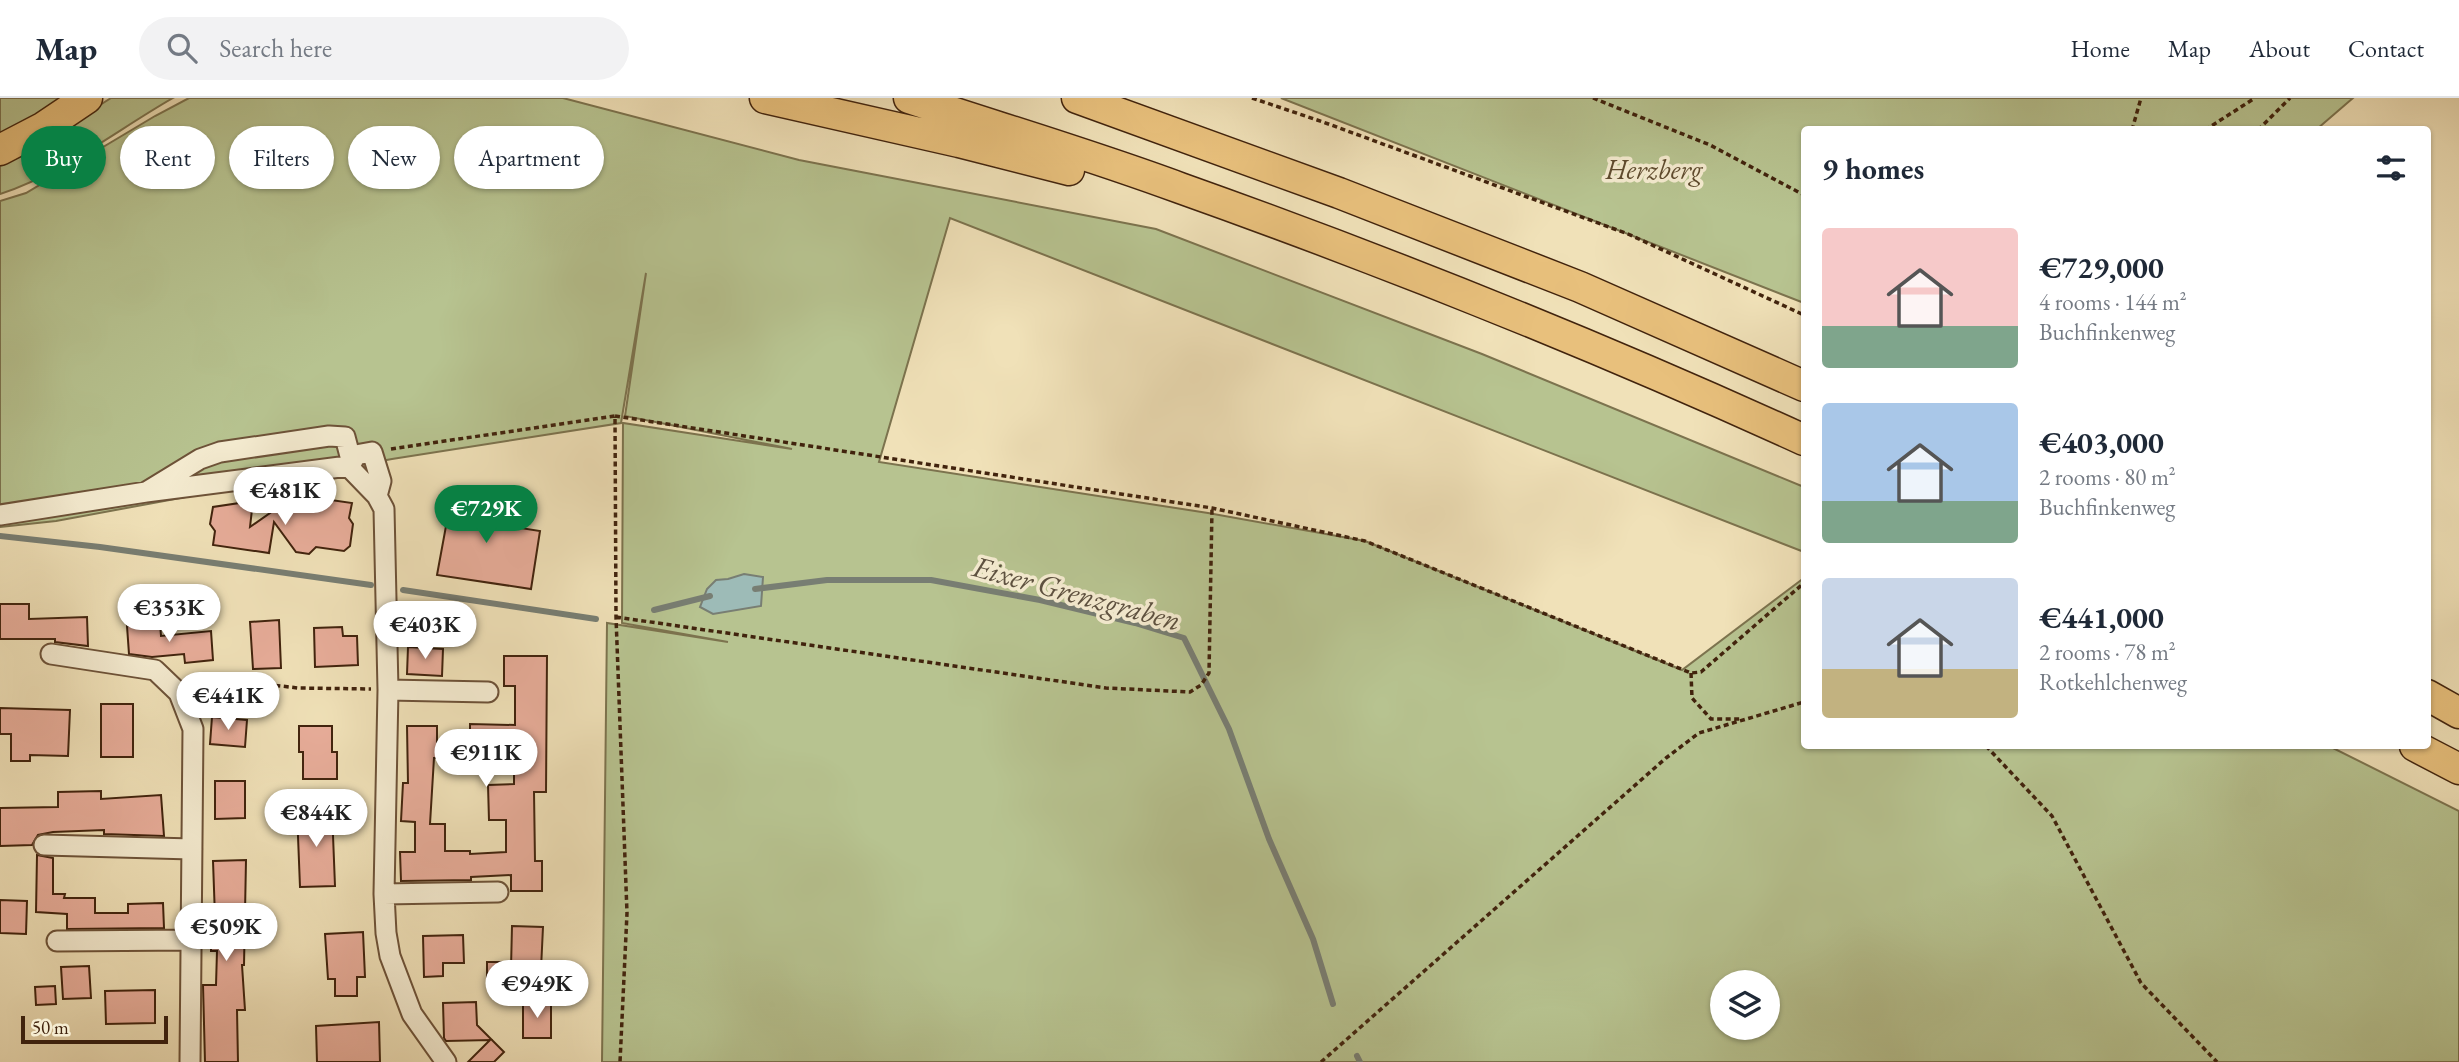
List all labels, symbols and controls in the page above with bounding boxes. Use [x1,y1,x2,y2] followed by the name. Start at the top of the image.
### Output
[139,17,629,80] search box
[35,27,97,70] text: Map
[163,29,201,67] icon: search
[219,31,332,65] text: Search here
[2070,33,2130,64] text: Home
[2168,33,2211,64] text: Map
[2249,33,2310,64] text: About
[2348,33,2424,64] text: Contact
[21,126,106,189] chip: Buy
[120,126,215,189] chip: Rent
[229,126,334,189] chip: Filters
[348,126,440,189] chip: New
[454,126,604,189] chip: Apartment
[1822,149,1924,188] text: 9 homes
[2372,149,2410,187] icon: filters
[1605,151,1704,187] park label: Herzberg
[2039,248,2164,287] text: €729,000
[1878,256,1962,340] icon: home
[2039,287,2187,317] text: 4 rooms · 144 m²
[2039,317,2175,347] text: Buchfinkenweg
[2039,423,2164,462] text: €403,000
[1878,431,1962,515] icon: home
[2039,462,2176,492] text: 2 rooms · 80 m²
[236,468,334,527] pin: €481K
[249,475,321,505] text: €481K
[437,486,535,545] pin: €729K
[2039,492,2175,522] text: Buchfinkenweg
[450,493,522,523] text: €729K
[968,546,1185,639] water label: Eixer Grenzgraben
[120,584,218,644] pin: €353K
[133,592,205,622] text: €353K
[2039,598,2164,637] text: €441,000
[376,602,474,661] pin: €403K
[1878,606,1962,690] icon: home
[389,609,461,639] text: €403K
[2039,637,2176,667] text: 2 rooms · 78 m²
[2039,667,2187,697] text: Rotkehlchenweg
[179,672,277,732] pin: €441K
[192,680,264,710] text: €441K
[437,730,535,789] pin: €911K
[450,737,522,767] text: €911K
[267,790,365,849] pin: €844K
[280,797,352,827] text: €844K
[177,904,275,963] pin: €509K
[190,911,262,941] text: €509K
[488,960,586,1020] pin: €949K
[501,968,573,998] text: €949K
[1710,970,1780,1040] map controls
[1710,970,1780,1040] button: layers
[21,1013,168,1045] scale bar
[32,1015,69,1040] text: 50 m

